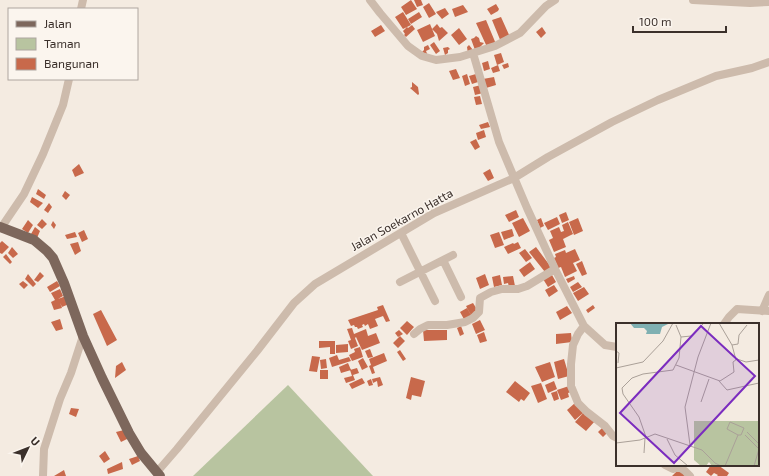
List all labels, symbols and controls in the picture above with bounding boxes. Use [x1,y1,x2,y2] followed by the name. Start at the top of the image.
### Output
[8,8,138,80] legend
[633,8,726,34] scale bar
[639,14,671,28] text: 100 m
[44,16,72,30] text: Jalan
[44,36,81,50] text: Taman
[44,56,99,70] text: Bangunan
[348,185,455,253] street label: Jalan Soekarno Hatta
[616,323,759,466] inset map
[8,428,48,468] north arrow
[28,434,43,448] text: U

